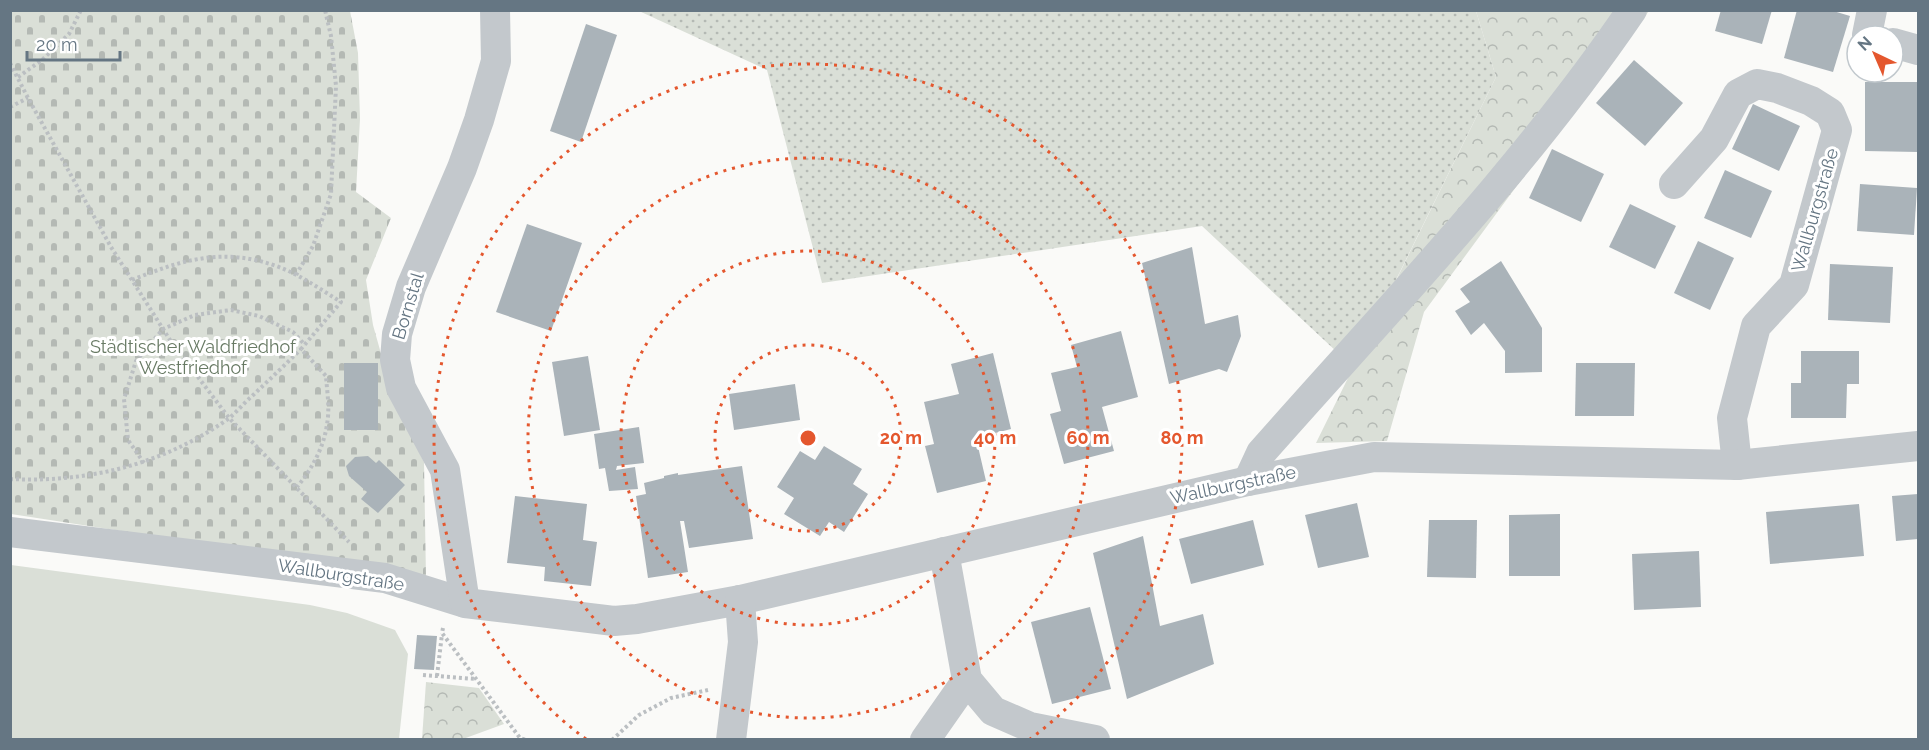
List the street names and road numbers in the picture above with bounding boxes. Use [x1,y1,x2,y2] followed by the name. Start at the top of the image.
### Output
[1787,145,1842,274] street label: Wallburgstraße
[387,270,428,342] street label: Bornstal
[1168,461,1298,508] street label: Wallburgstraße
[276,554,406,595] street label: Wallburgstraße

